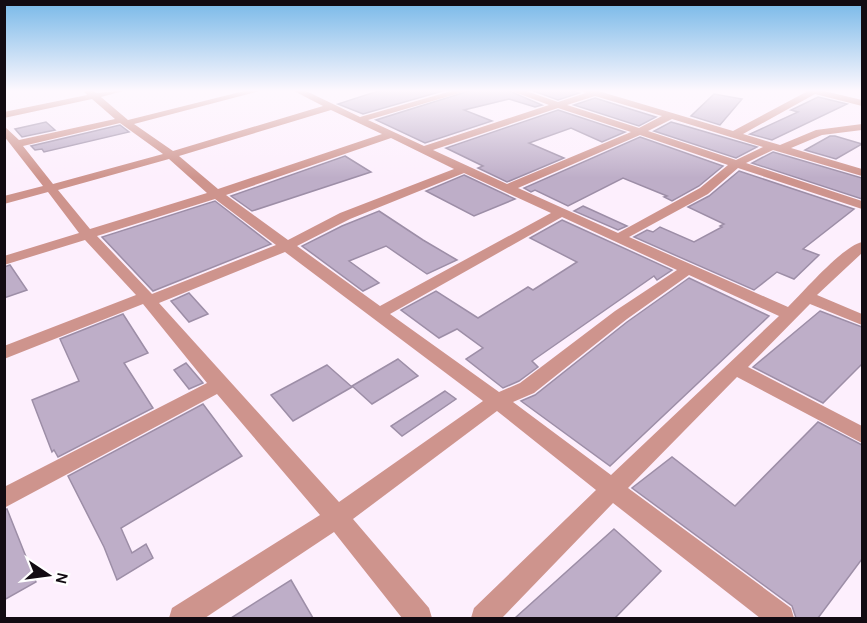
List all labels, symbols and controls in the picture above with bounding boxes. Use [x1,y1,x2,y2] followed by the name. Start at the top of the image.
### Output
[18,545,78,605] north arrow
[52,571,73,586] text: N

